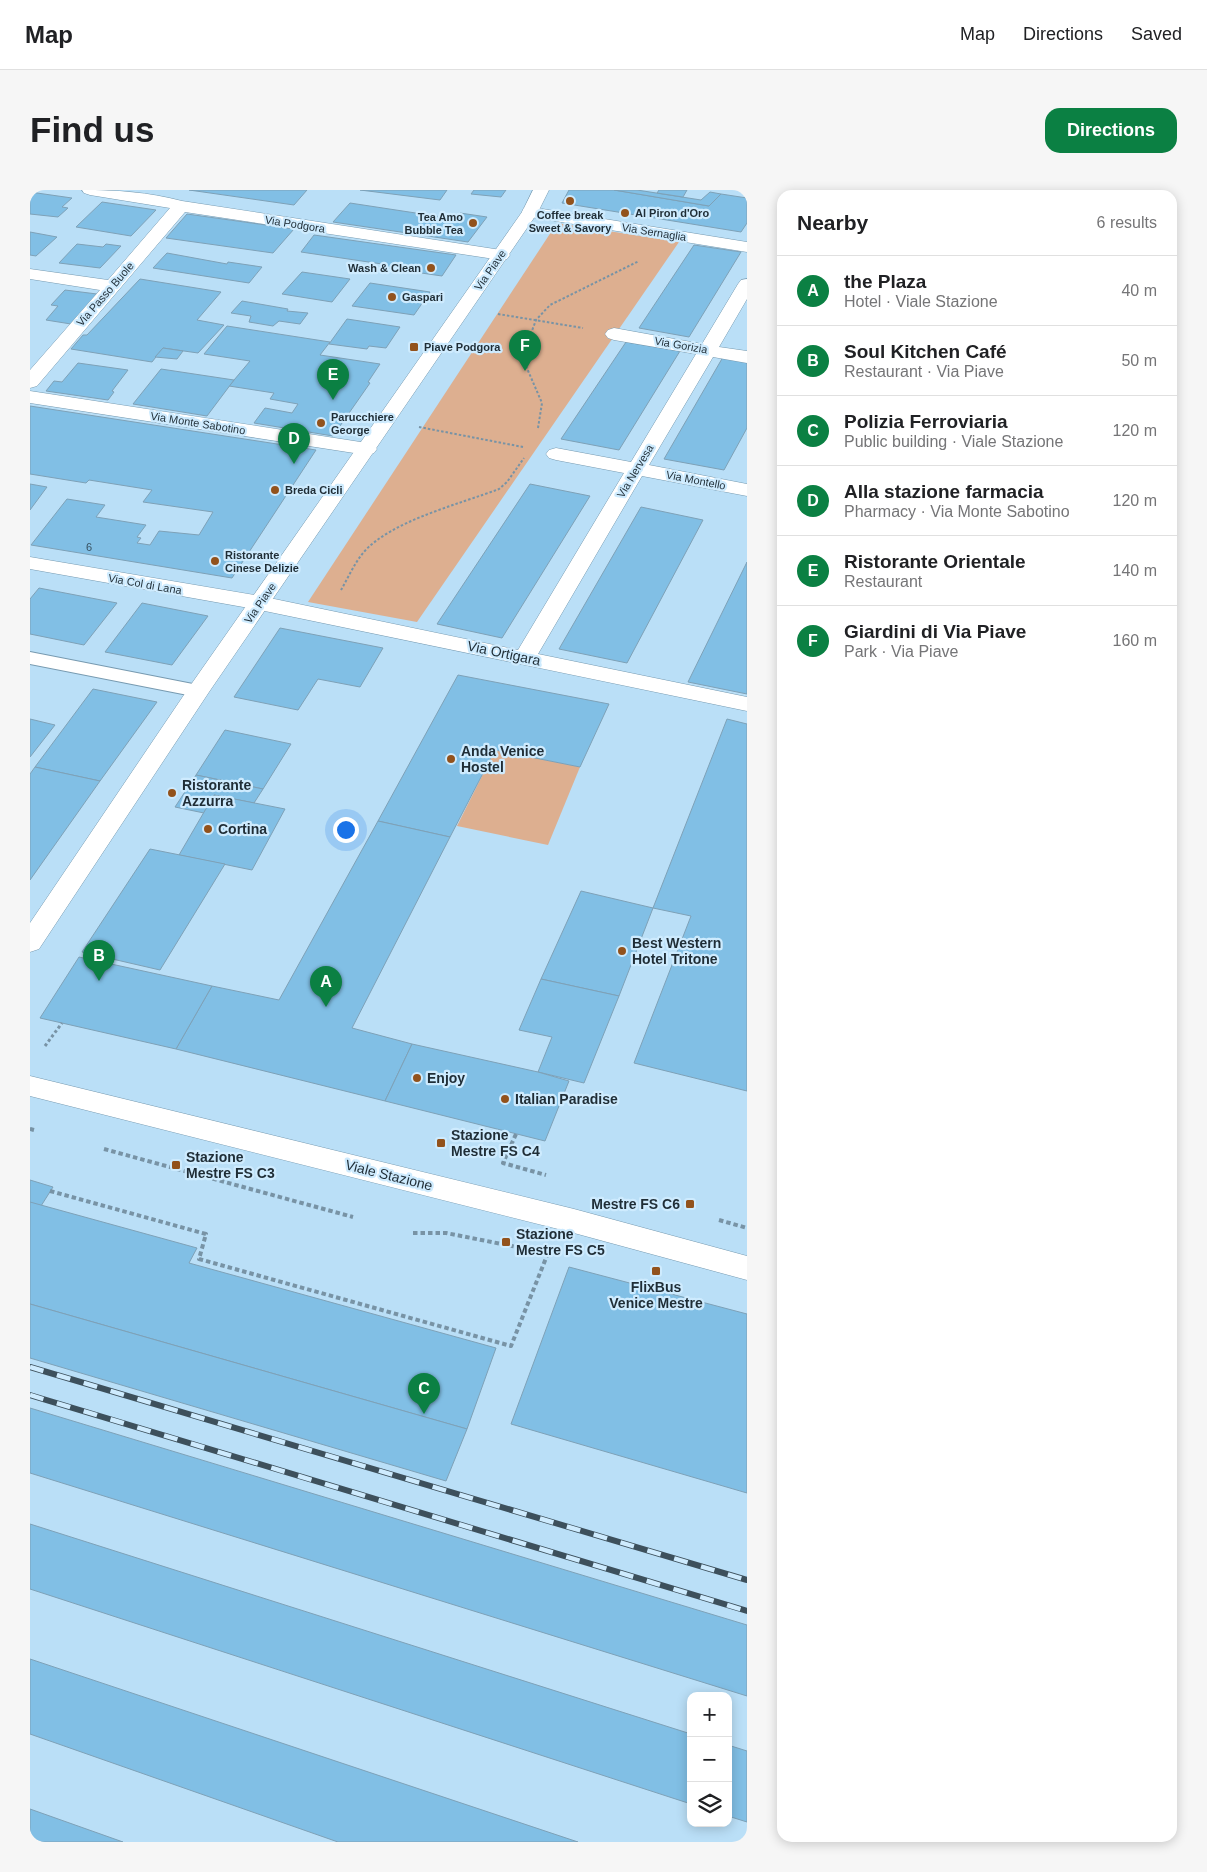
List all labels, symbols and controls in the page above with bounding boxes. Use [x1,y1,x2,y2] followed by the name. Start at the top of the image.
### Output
[25,21,73,48] text: Map
[960,24,995,44] text: Map
[1023,24,1103,44] text: Directions
[1131,24,1182,44] text: Saved
[1045,108,1177,153] button: Directions
[30,110,154,149] text: Find us
[564,195,576,207] marker: Coffee break Sweet & Savory
[619,207,631,219] marker: Al Piron d'Oro
[635,207,709,219] place label: Al Piron d'Oro
[529,209,612,234] place label: Coffee break Sweet & Savory
[405,211,464,236] place label: Tea Amo Bubble Tea
[797,211,868,234] text: Nearby
[264,213,327,235] street label: Via Podgora
[1097,214,1157,231] text: 6 results
[467,217,479,229] marker: Tea Amo Bubble Tea
[621,221,688,243] street label: Via Sernaglia
[472,248,508,292] street label: Via Piave
[74,260,136,328] street label: Via Passo Buole
[348,262,421,274] place label: Wash & Clean
[425,262,437,274] marker: Wash & Clean
[844,271,926,292] text: the Plaza
[807,282,819,299] text: A
[1121,282,1157,299] text: 40 m
[386,291,398,303] marker: Gaspari
[402,291,443,303] place label: Gaspari
[844,293,998,310] text: Hotel · Viale Stazione
[509,330,541,371] pin: F
[654,334,709,356] street label: Via Gorizia
[408,341,420,353] marker: Piave Podgora
[424,341,501,353] place label: Piave Podgora
[844,341,1007,362] text: Soul Kitchen Café
[807,352,819,369] text: B
[1121,352,1157,369] text: 50 m
[317,359,349,400] pin: E
[844,363,1004,380] text: Restaurant · Via Piave
[150,410,246,436] street label: Via Monte Sabotino
[331,411,394,436] place label: Parucchiere George
[844,411,1008,432] text: Polizia Ferroviaria
[315,417,327,429] marker: Parucchiere George
[807,422,819,439] text: C
[1113,422,1157,439] text: 120 m
[278,423,310,464] pin: D
[844,433,1063,450] text: Public building · Viale Stazione
[614,442,656,500] street label: Via Nervesa
[665,468,727,492] street label: Via Montello
[844,481,1044,502] text: Alla stazione farmacia
[269,484,281,496] marker: Breda Cicli
[285,484,342,496] place label: Breda Cicli
[807,492,819,509] text: D
[1113,492,1157,509] text: 120 m
[844,503,1070,520] text: Pharmacy · Via Monte Sabotino
[86,541,92,553] house number: 6
[225,549,299,574] place label: Ristorante Cinese Delizie
[844,551,1026,572] text: Ristorante Orientale
[209,555,221,567] marker: Ristorante Cinese Delizie
[808,562,818,579] text: E
[1113,562,1157,579] text: 140 m
[107,572,184,597] street label: Via Col di Lana
[844,573,922,590] text: Restaurant
[242,581,278,625] street label: Via Piave
[844,621,1026,642] text: Giardini di Via Piave
[808,632,818,649] text: F
[1113,632,1157,649] text: 160 m
[466,637,542,669] street label: Via Ortigara
[844,643,958,660] text: Park · Via Piave
[461,743,544,775] place label: Anda Venice Hostel
[445,753,457,765] marker: Anda Venice Hostel
[182,777,251,809] place label: Ristorante Azzurra
[166,787,178,799] marker: Ristorante Azzurra
[333,817,359,843] your location
[218,821,267,837] place label: Cortina
[202,823,214,835] marker: Cortina
[632,935,721,967] place label: Best Western Hotel Tritone
[83,940,115,981] pin: B
[616,945,628,957] marker: Best Western Hotel Tritone
[310,966,342,1007] pin: A
[427,1070,465,1086] place label: Enjoy
[411,1072,423,1084] marker: Enjoy
[515,1091,618,1107] place label: Italian Paradise
[499,1093,511,1105] marker: Italian Paradise
[451,1127,540,1159] place label: Stazione Mestre FS C4
[435,1137,447,1149] marker: Stazione Mestre FS C4
[186,1149,275,1181] place label: Stazione Mestre FS C3
[344,1156,434,1194] street label: Viale Stazione
[170,1159,182,1171] marker: Stazione Mestre FS C3
[591,1196,680,1212] place label: Mestre FS C6
[684,1198,696,1210] marker: Mestre FS C6
[516,1226,605,1258] place label: Stazione Mestre FS C5
[500,1236,512,1248] marker: Stazione Mestre FS C5
[650,1265,662,1277] marker: FlixBus Venice Mestre
[609,1279,703,1311] place label: FlixBus Venice Mestre
[408,1373,440,1414] pin: C
[687,1692,732,1827] map controls
[687,1692,732,1737] button: +
[687,1737,732,1782] button: −
[687,1782,732,1827] button: layers

